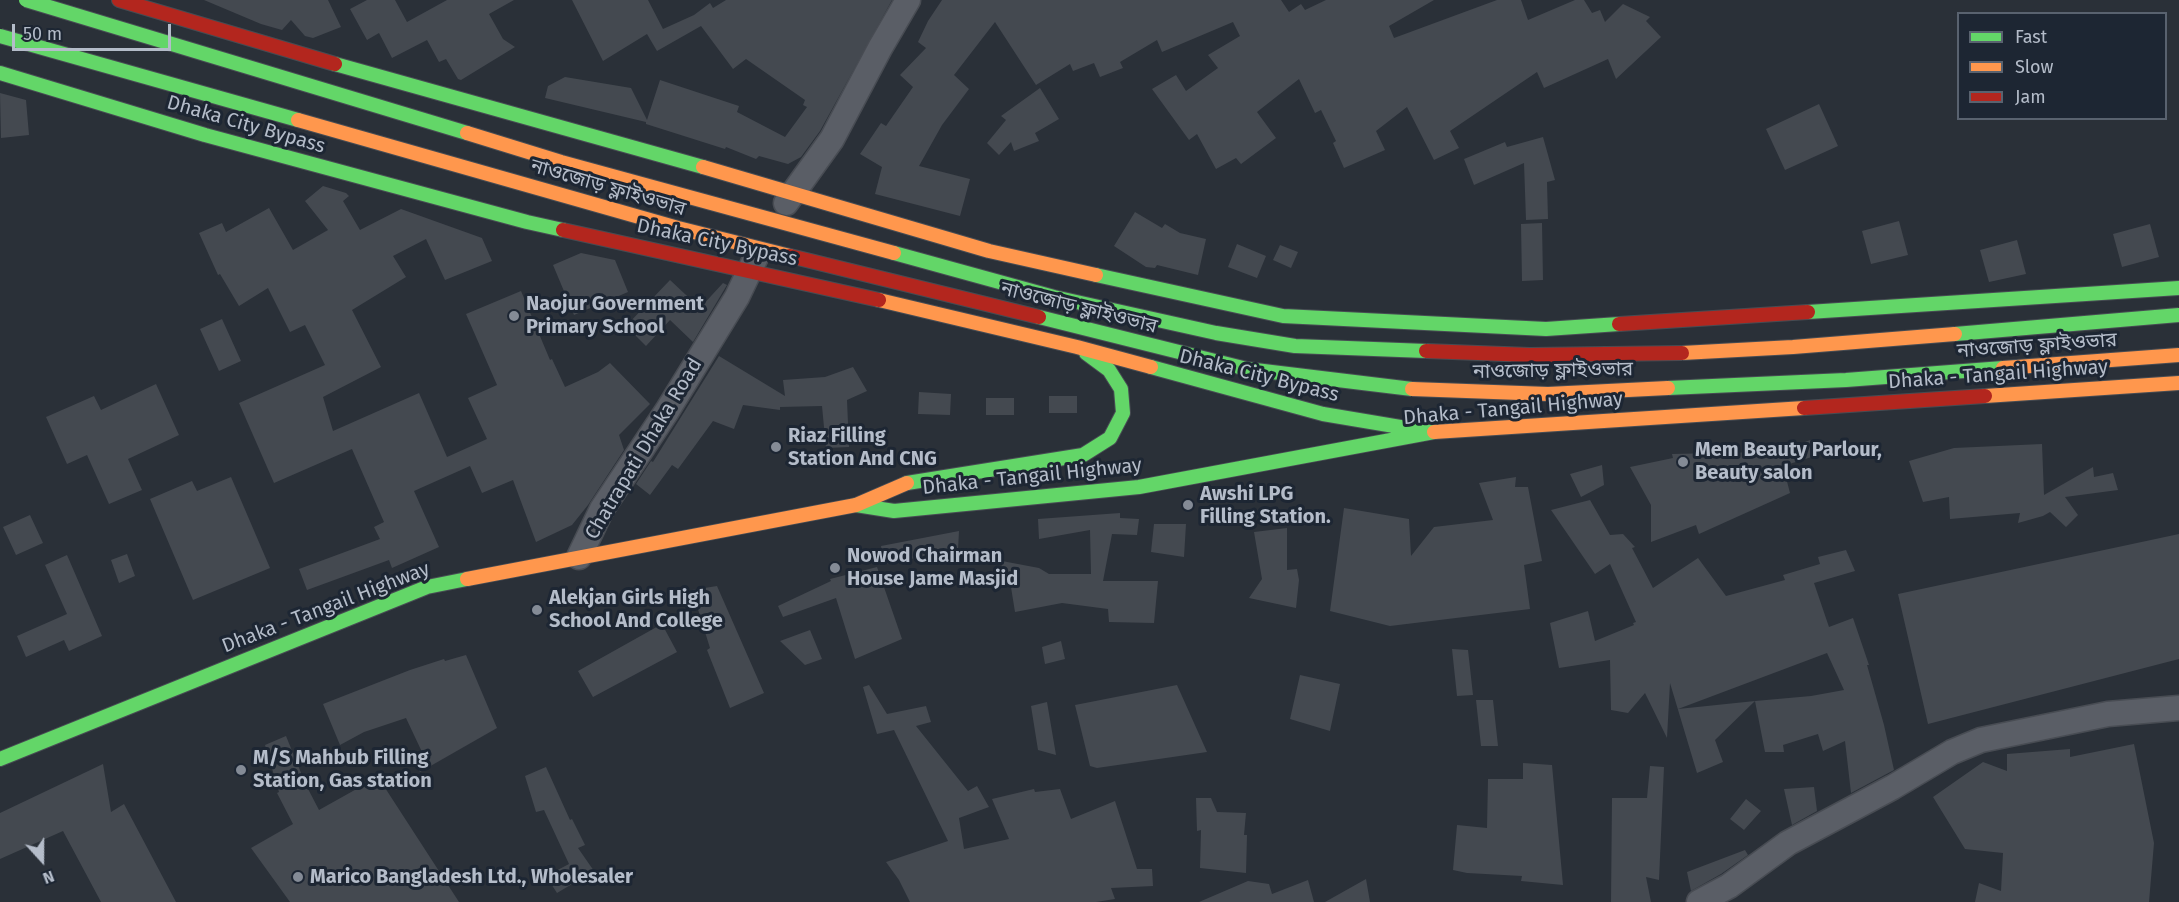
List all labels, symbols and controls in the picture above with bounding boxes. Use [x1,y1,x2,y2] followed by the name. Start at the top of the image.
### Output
[15,12,174,50] scale bar
[1957,12,2167,120] legend
[23,23,62,45] text: 50 m
[2015,26,2047,48] text: Fast
[2015,56,2053,78] text: Slow
[2015,86,2046,108] text: Jam
[164,91,328,159] street label: Dhaka City Bypass
[528,154,688,222] street label: নাওজোড় ফ্লাইওভার
[635,214,799,272] street label: Dhaka City Bypass
[998,277,1160,339] street label: নাওজোড় ফ্লাইওভার
[526,292,704,339] place label: Naojur Government Primary School
[507,309,521,323] marker: Naojur Government Primary School
[1956,328,2118,364] street label: নাওজোড় ফ্লাইওভার
[1177,345,1341,407] street label: Dhaka City Bypass
[580,354,708,544] street label: Chatrapati Dhaka Road
[1887,355,2109,395] street label: Dhaka - Tangail Highway
[1473,358,1633,384] street label: নাওজোড় ফ্লাইওভার
[1402,387,1624,431] street label: Dhaka - Tangail Highway
[788,424,937,471] place label: Riaz Filling Station And CNG
[1695,438,1882,485] place label: Mem Beauty Parlour, Beauty salon
[769,440,783,454] marker: Riaz Filling Station And CNG
[921,454,1143,500] street label: Dhaka - Tangail Highway
[1676,455,1690,469] marker: Mem Beauty Parlour, Beauty salon
[1200,482,1331,529] place label: Awshi LPG Filling Station.
[1181,498,1195,512] marker: Awshi LPG Filling Station.
[847,544,1018,591] place label: Nowod Chairman House Jame Masjid
[219,557,433,659] street label: Dhaka - Tangail Highway
[828,561,842,575] marker: Nowod Chairman House Jame Masjid
[549,586,723,633] place label: Alekjan Girls High School And College
[530,603,544,617] marker: Alekjan Girls High School And College
[253,746,432,793] place label: M/S Mahbub Filling Station, Gas station
[234,763,248,777] marker: M/S Mahbub Filling Station, Gas station
[12,830,72,890] north arrow
[310,865,633,889] place label: Marico Bangladesh Ltd., Wholesaler
[40,866,57,888] text: N
[291,870,305,884] marker: Marico Bangladesh Ltd., Wholesaler

